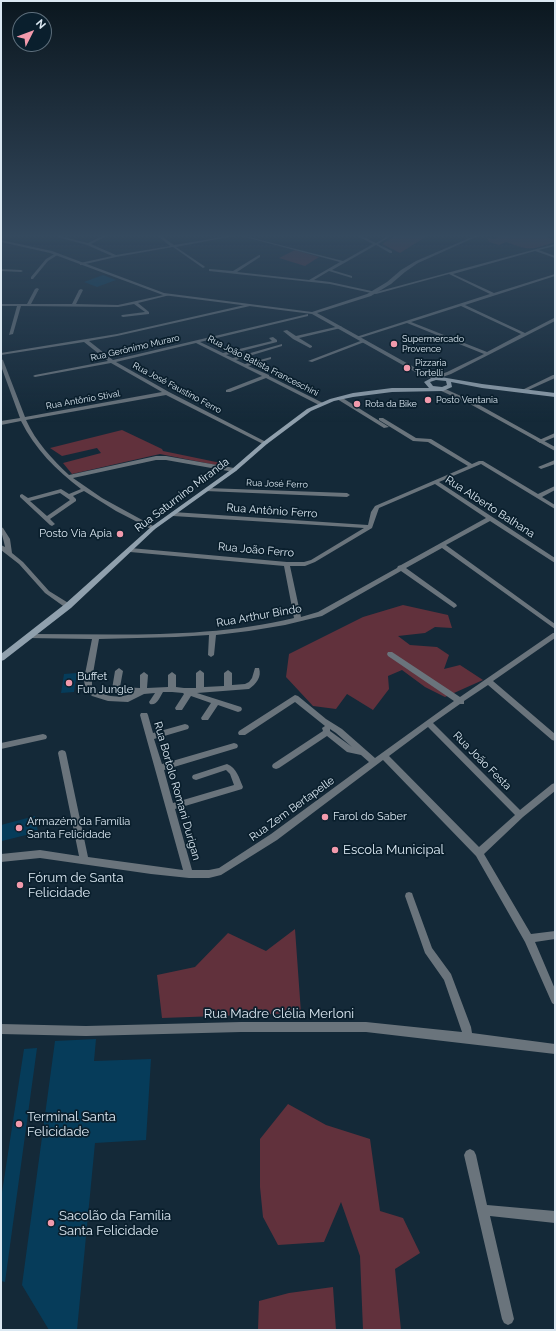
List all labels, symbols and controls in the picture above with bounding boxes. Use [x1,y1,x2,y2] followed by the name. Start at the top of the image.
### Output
[12,12,52,52] north arrow
[33,17,48,32] text: N
[89,332,181,364] street label: Rua Gerônimo Muraro
[206,333,320,399] street label: Rua João Batista Franceschini
[402,334,464,355] place label: Supermercado Provence
[389,339,399,349] marker: Supermercado Provence
[415,358,446,379] place label: Pizzaria Tortelli
[131,360,223,416] street label: Rua José Faustino Ferro
[402,363,412,373] marker: Pizzaria Tortelli
[45,388,121,412] street label: Rua Antônio Stival
[423,395,433,405] marker: Posto Ventania
[436,395,498,405] place label: Posto Ventania
[352,399,362,409] marker: Rota da Bike
[365,399,417,409] place label: Rota da Bike
[132,455,232,535] street label: Rua Saturnino Miranda
[443,473,537,541] street label: Rua Alberto Balhana
[246,478,308,490] street label: Rua José Ferro
[226,501,318,521] street label: Rua Antônio Ferro
[39,527,112,541] place label: Posto Via Apia
[115,529,125,539] marker: Posto Via Apia
[217,540,295,560] street label: Rua João Ferro
[215,602,303,630] street label: Rua Arthur Bindo
[77,670,133,696] place label: Buffet Fun Jungle
[64,678,74,688] marker: Buffet Fun Jungle
[151,720,203,862] street label: Rua Bortolo Romani Durigan
[450,729,514,793] street label: Rua João Festa
[247,774,337,844] street label: Rua Zem Bertapelle
[333,810,407,824] place label: Farol do Saber
[320,812,330,822] marker: Farol do Saber
[27,815,130,841] place label: Armazém da Família Santa Felicidade
[14,823,24,833] marker: Armazém da Família Santa Felicidade
[343,842,444,858] place label: Escola Municipal
[330,845,340,855] marker: Escola Municipal
[28,870,123,901] place label: Fórum de Santa Felicidade
[15,880,25,890] marker: Fórum de Santa Felicidade
[204,1006,354,1022] street label: Rua Madre Clélia Merloni
[27,1109,116,1140] place label: Terminal Santa Felicidade
[14,1119,24,1129] marker: Terminal Santa Felicidade
[59,1208,171,1239] place label: Sacolão da Família Santa Felicidade
[46,1218,56,1228] marker: Sacolão da Família Santa Felicidade

